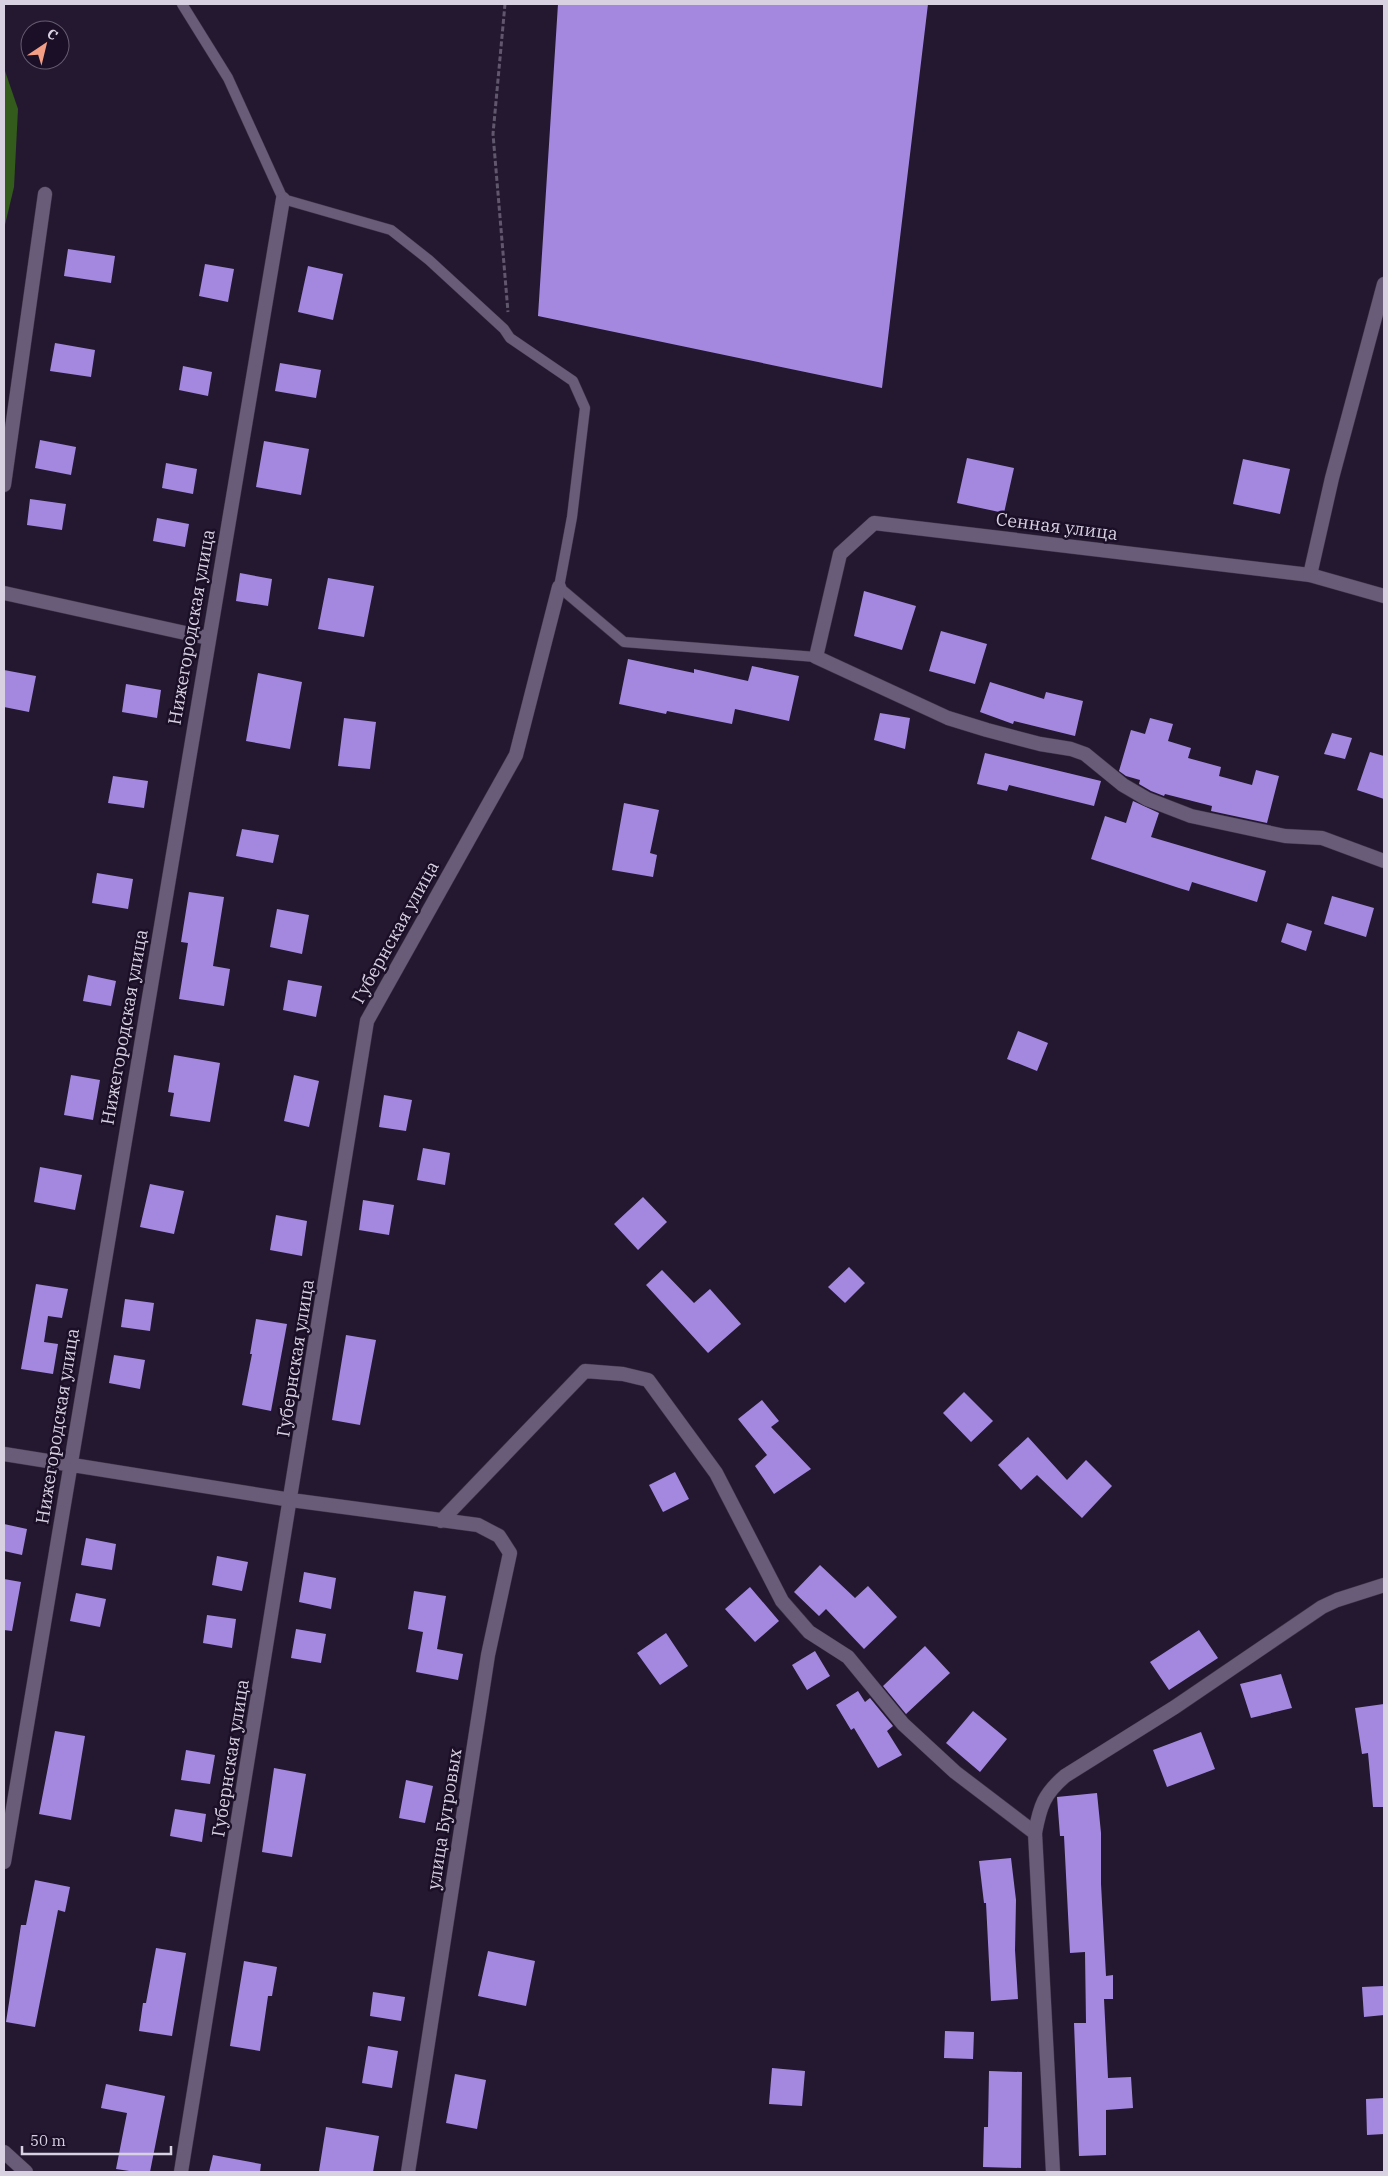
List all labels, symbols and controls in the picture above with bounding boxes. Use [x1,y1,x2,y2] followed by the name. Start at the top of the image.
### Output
[20,20,70,70] north arrow
[43,24,61,44] text: С
[995,507,1119,545] street label: Сенная улица
[162,527,220,727] street label: Нижегородская улица
[346,856,444,1007] street label: Губернская улица
[95,927,153,1127] street label: Нижегородская улица
[271,1277,319,1439] street label: Губернская улица
[30,1326,84,1526] street label: Нижегородская улица
[206,1677,254,1839] street label: Губернская улица
[421,1747,467,1891] street label: улица Бугровых
[22,2124,171,2156] scale bar
[30,2131,66,2150] text: 50 m

